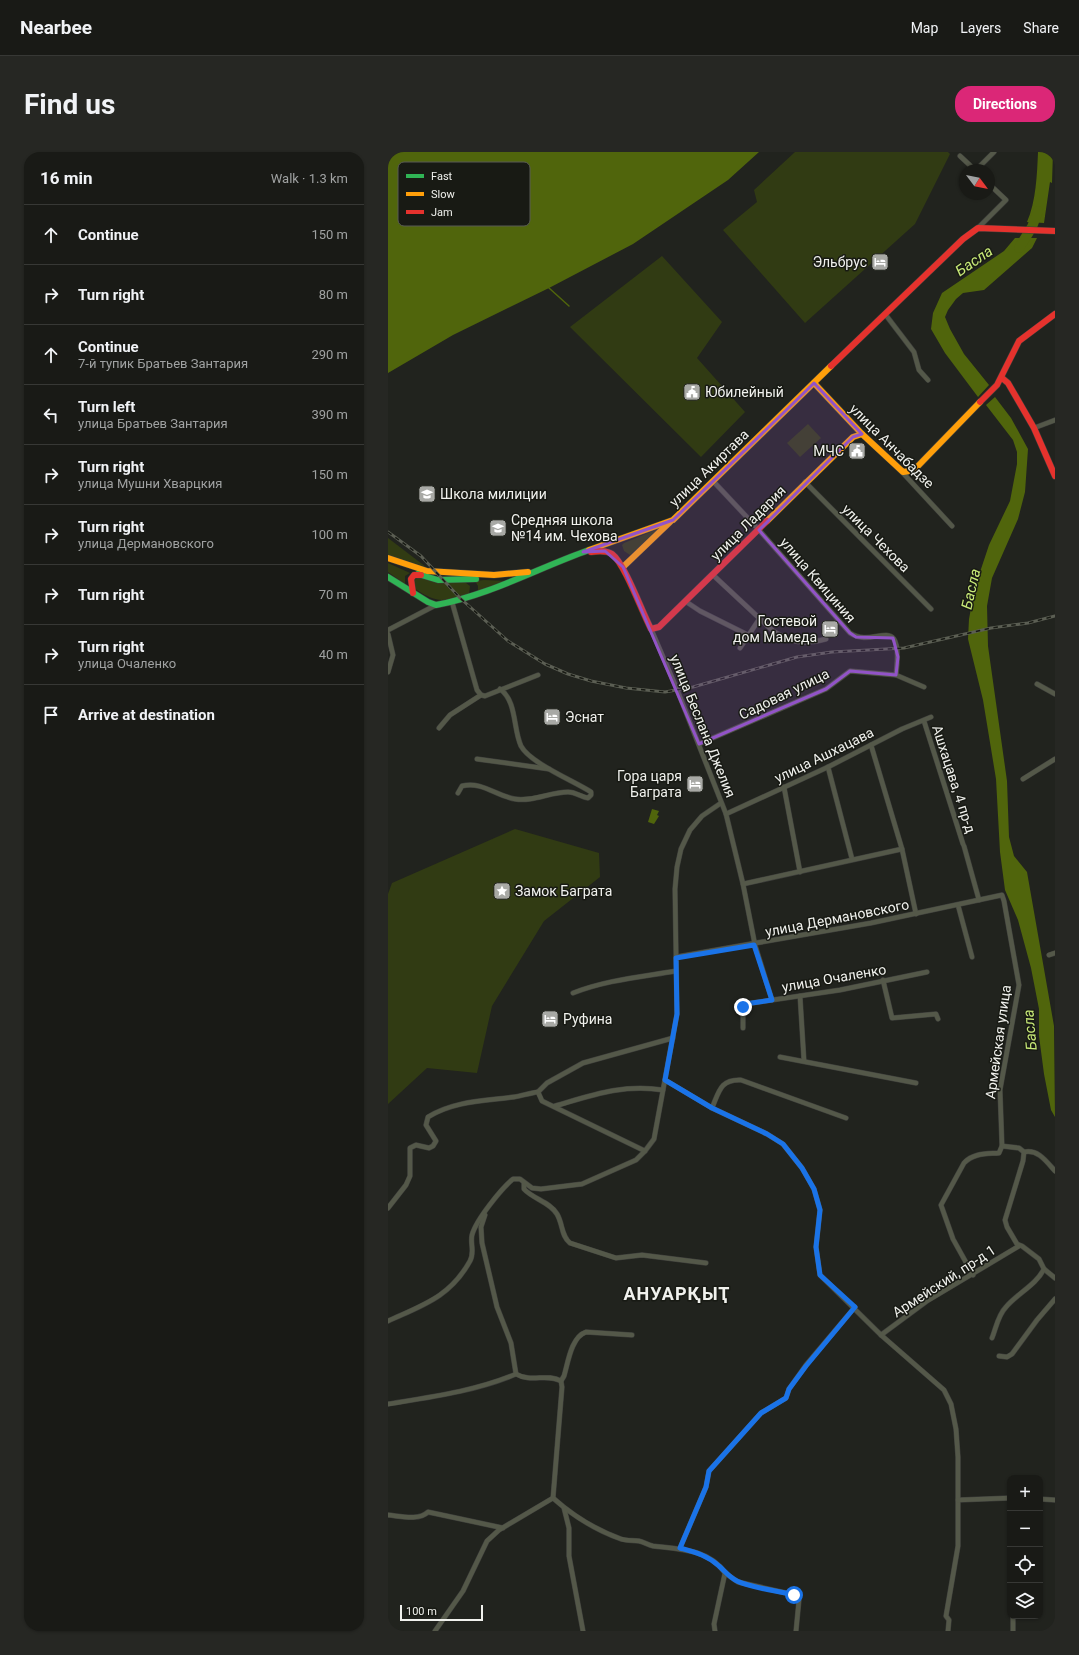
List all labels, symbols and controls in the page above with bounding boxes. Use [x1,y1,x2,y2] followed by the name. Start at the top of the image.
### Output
[20,16,92,39] text: Nearbee
[911,20,938,36] text: Map
[960,20,1001,36] text: Layers
[1023,20,1059,36] text: Share
[955,86,1055,122] button: Directions
[24,88,115,121] text: Find us
[398,162,530,226] legend
[959,164,995,200] north arrow
[40,168,93,188] text: 16 min
[431,170,453,183] text: Fast
[271,171,348,186] text: Walk · 1.3 km
[431,188,455,201] text: Slow
[431,206,453,219] text: Jam
[40,224,62,246] icon: ahead
[78,226,139,244] text: Continue
[311,227,348,242] text: 150 m
[952,242,996,280] water label: Басла
[870,252,890,272] hotel icon: Эльбрус
[813,254,867,270] place label: Эльбрус
[40,284,62,306] icon: right
[78,286,144,304] text: Turn right
[319,287,348,302] text: 80 m
[78,338,139,356] text: Continue
[40,344,62,366] icon: ahead
[311,347,348,362] text: 290 m
[78,356,248,371] text: 7-й тупик Братьев Зантария
[682,382,702,402] public building icon: Юбилейный
[705,384,784,400] place label: Юбилейный
[78,398,135,416] text: Turn left
[847,401,937,491] street label: улица Анчабадзе
[40,404,62,426] icon: left
[311,407,348,422] text: 390 m
[78,416,228,431] text: улица Братьев Зантария
[666,426,752,510] street label: улица Акиртава
[847,441,867,461] public building icon: МЧС
[813,443,844,459] place label: МЧС
[78,458,144,476] text: Turn right
[40,464,62,486] icon: right
[311,467,348,482] text: 150 m
[78,476,222,491] text: улица Мушни Хварцкия
[707,482,789,564] street label: улица Ладария
[417,484,437,504] school or university icon: Школа милиции
[440,486,547,502] place label: Школа милиции
[839,501,913,575] street label: улица Чехова
[511,512,618,544] place label: Средняя школа №14 им. Чехова
[78,518,144,536] text: Turn right
[488,518,508,538] school or university icon: Средняя школа №14 им. Чехова
[40,524,62,546] icon: right
[311,527,348,542] text: 100 m
[777,534,859,626] street label: улица Квициния
[78,536,214,551] text: улица Дермановского
[958,567,984,611] water label: Басла
[40,584,62,606] icon: right
[78,586,144,604] text: Turn right
[319,587,348,602] text: 70 m
[733,613,817,645] place label: Гостевой дом Мамеда
[820,619,840,639] hotel icon: Гостевой дом Мамеда
[78,638,144,656] text: Turn right
[40,644,62,666] icon: right
[319,647,348,662] text: 40 m
[667,652,739,800] street label: улица Беслана Джелия
[78,656,176,671] text: улица Очаленко
[736,665,832,723] street label: Садовая улица
[40,704,62,726] icon: arrive
[78,706,215,724] text: Arrive at destination
[542,707,562,727] hotel icon: Эснат
[565,709,604,725] place label: Эснат
[929,723,979,835] street label: Ашхацава, 4 пр-д
[772,724,876,786] street label: улица Ашхацава
[617,768,682,800] place label: Гора царя Баграта
[685,774,705,794] hotel icon: Гора царя Баграта
[492,881,512,901] place icon: Замок Баграта
[515,883,612,899] place label: Замок Баграта
[764,896,910,940] street label: улица Дермановского
[781,961,887,995] street label: улица Очаленко
[982,984,1014,1100] street label: Армейская улица
[734,998,752,1016] route end
[540,1009,560,1029] hotel icon: Руфина
[1019,1009,1041,1051] water label: Басла
[563,1011,612,1027] place label: Руфина
[889,1242,999,1320] street label: Армейский, пр-д 1
[624,1283,730,1304] district label: АНУАРҚЫҬ
[1007,1475,1043,1619] map controls
[1007,1475,1043,1511] button: +
[1007,1511,1043,1547] button: −
[1007,1547,1043,1583] button: locate
[1007,1583,1043,1619] button: layers
[785,1586,803,1604] route start
[400,1603,483,1622] scale bar
[406,1605,437,1618] text: 100 m

